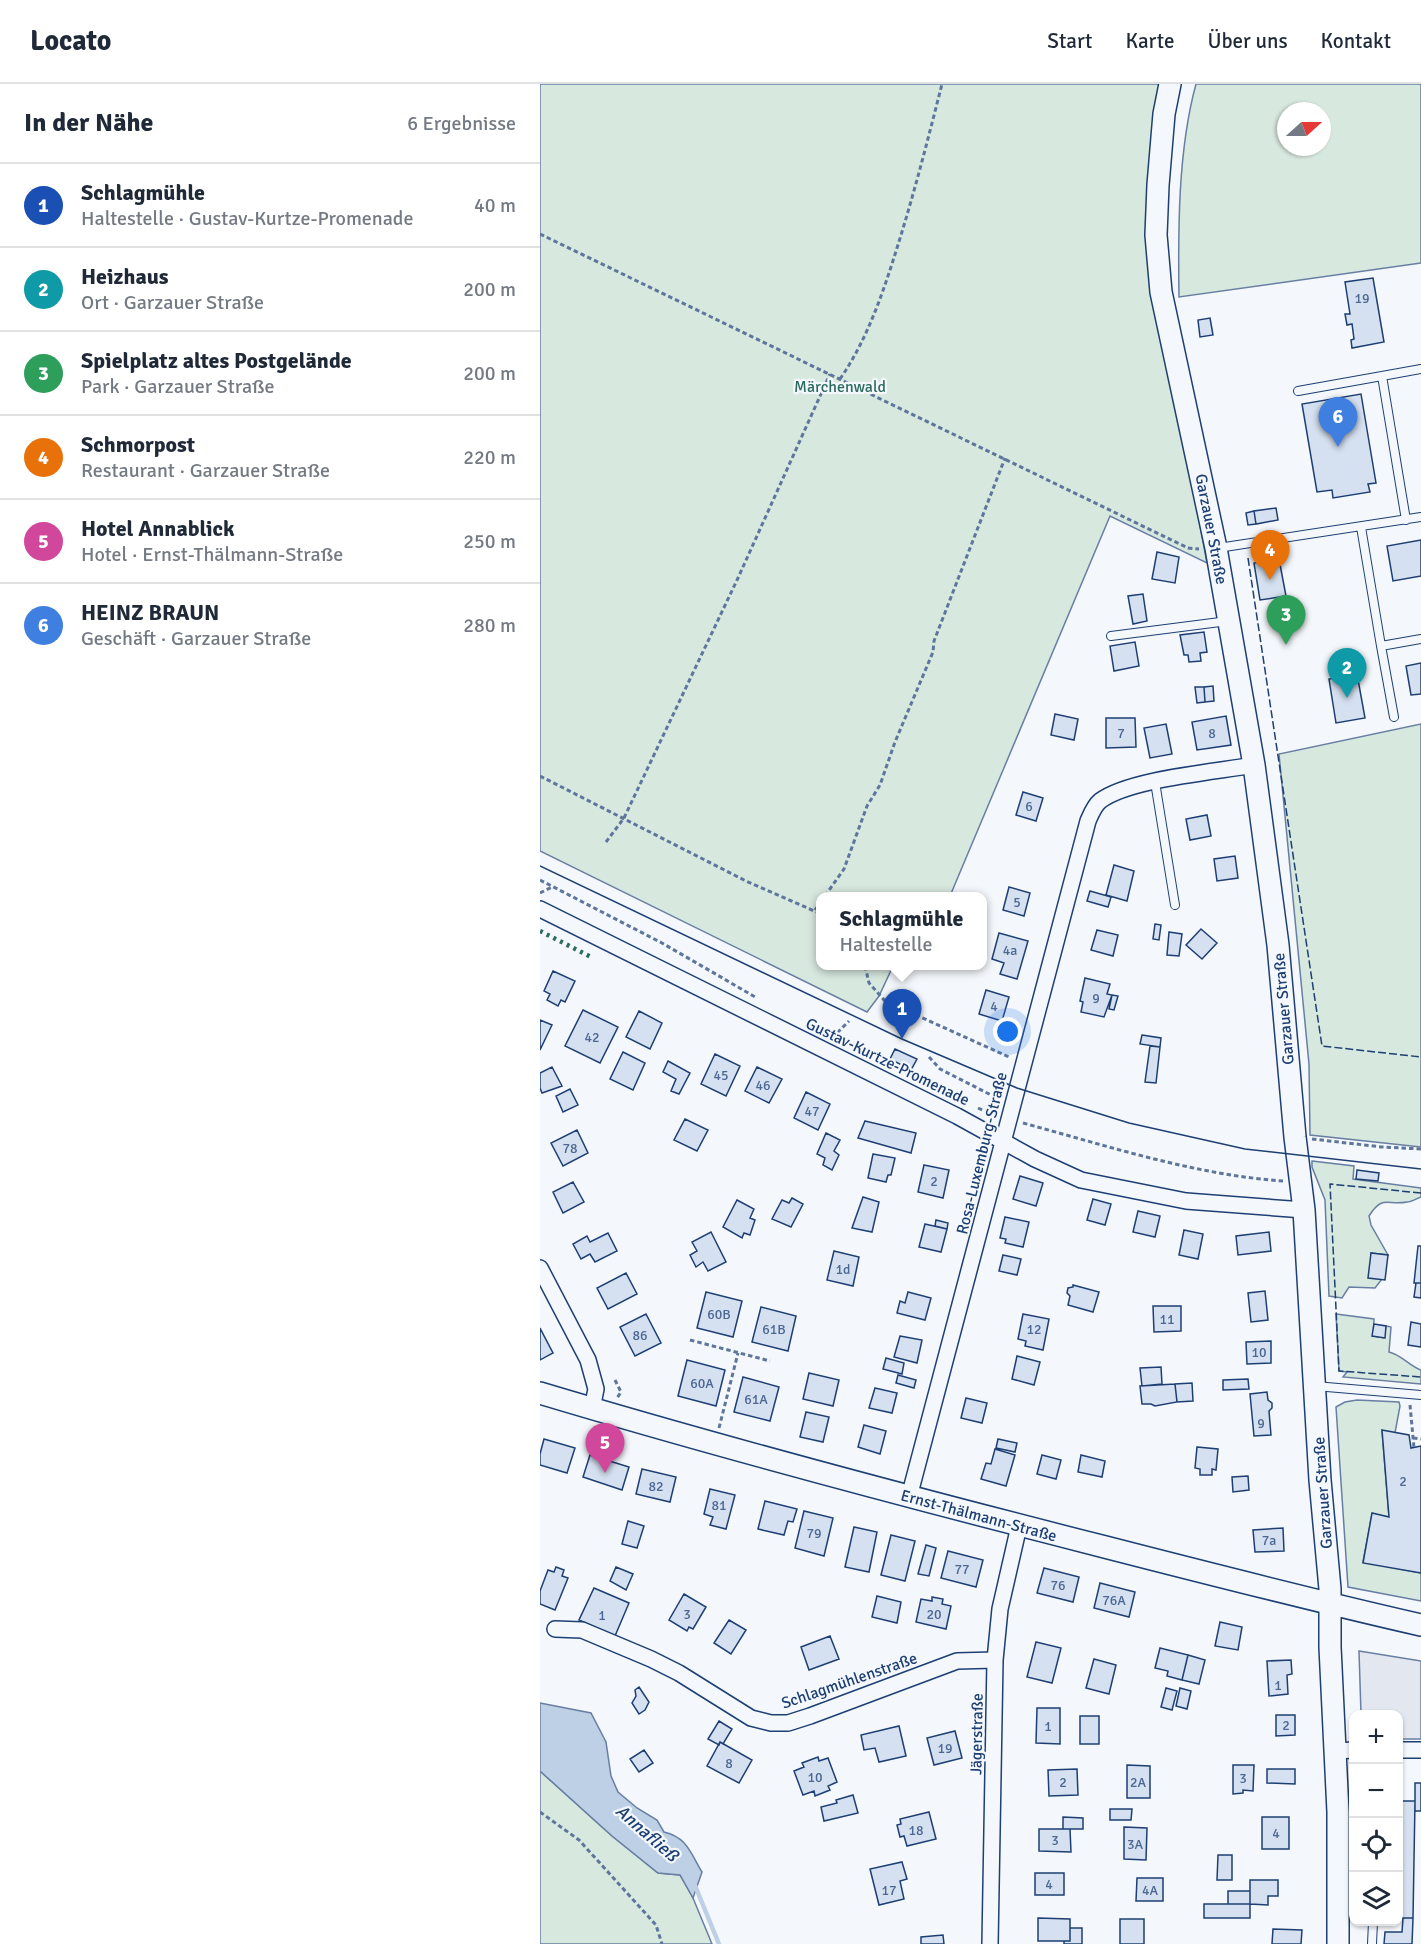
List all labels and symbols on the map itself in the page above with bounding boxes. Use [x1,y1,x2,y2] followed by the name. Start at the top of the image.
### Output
[1277,102,1331,156] north arrow
[1354,290,1370,307] house number: 19
[794,377,886,397] park label: Märchenwald
[1318,398,1358,447] pin: 6
[1190,472,1232,586] street label: Garzauer Straße
[1250,530,1290,580] pin: 4
[1266,596,1306,645] pin: 3
[1328,648,1366,698] pin: 2
[1117,725,1125,742] house number: 7
[1208,725,1216,742] house number: 8
[1025,798,1033,815] house number: 6
[1013,894,1021,911] house number: 5
[1003,942,1017,959] house number: 4a
[1269,952,1299,1066] street label: Garzauer Straße
[882,990,922,1039] pin: 1
[1092,990,1100,1007] house number: 9
[990,998,998,1015] house number: 4
[802,1014,973,1110] street label: Gustav-Kurtze-Promenade
[993,1017,1022,1046] your location
[584,1029,600,1046] house number: 42
[713,1067,729,1084] house number: 45
[952,1070,1012,1236] street label: Rosa-Luxemburg-Straße
[755,1077,771,1094] house number: 46
[804,1103,820,1120] house number: 47
[562,1140,578,1157] house number: 78
[930,1173,938,1190] house number: 2
[836,1261,850,1278] house number: 1d
[707,1306,731,1323] house number: 60B
[1159,1311,1175,1328] house number: 11
[762,1321,786,1338] house number: 61B
[1026,1321,1042,1338] house number: 12
[632,1327,648,1344] house number: 86
[1251,1344,1267,1361] house number: 10
[690,1375,714,1392] house number: 60A
[744,1391,768,1408] house number: 61A
[1257,1415,1265,1432] house number: 9
[586,1424,624,1473] pin: 5
[1309,1436,1337,1550] street label: Garzauer Straße
[1399,1473,1407,1490] house number: 2
[648,1478,664,1495] house number: 82
[899,1486,1059,1546] street label: Ernst-Thälmann-Straße
[711,1497,727,1514] house number: 81
[806,1525,822,1542] house number: 79
[1262,1532,1276,1549] house number: 7a
[954,1561,970,1578] house number: 77
[1050,1577,1066,1594] house number: 76
[1102,1592,1126,1609] house number: 76A
[683,1606,691,1623] house number: 3
[926,1606,942,1623] house number: 20
[598,1607,606,1624] house number: 1
[779,1648,920,1714] street label: Schlagmühlenstraße
[1274,1677,1282,1694] house number: 1
[966,1693,988,1775] street label: Jägerstraße
[1282,1717,1290,1734] house number: 2
[1044,1718,1052,1735] house number: 1
[937,1740,953,1757] house number: 19
[725,1755,733,1772] house number: 8
[807,1769,823,1786] house number: 10
[1239,1770,1247,1787] house number: 3
[1059,1774,1067,1791] house number: 2
[1130,1774,1146,1791] house number: 2A
[611,1800,684,1867] water label: Annafließ
[908,1822,924,1839] house number: 18
[1272,1825,1280,1842] house number: 4
[1051,1832,1059,1849] house number: 3
[1127,1836,1143,1853] house number: 3A
[1045,1876,1053,1893] house number: 4
[881,1882,897,1899] house number: 17
[1142,1882,1158,1899] house number: 4A

